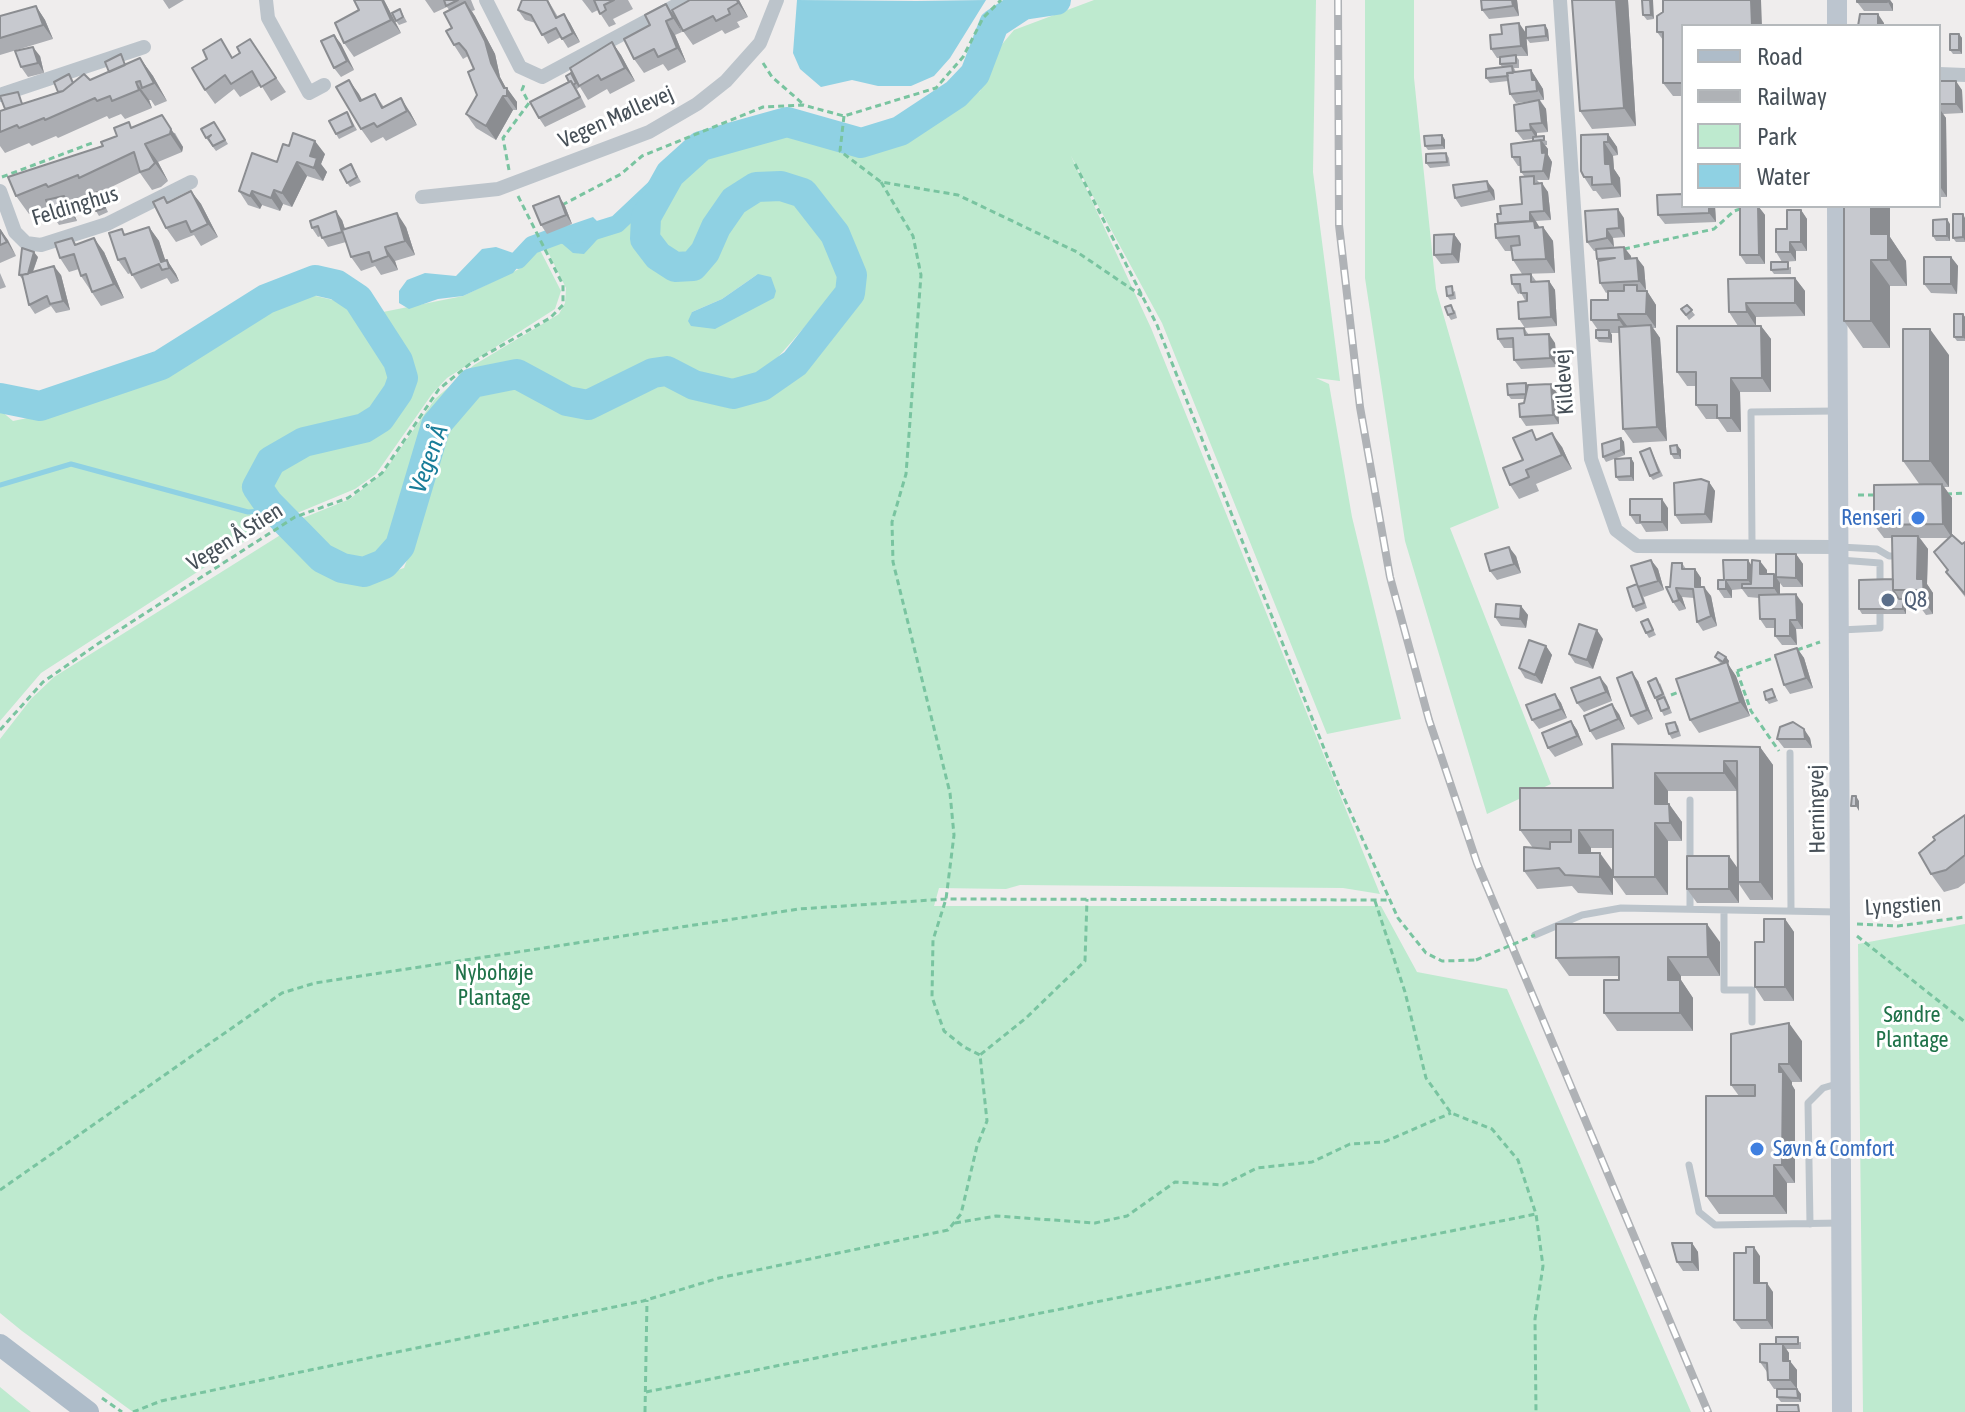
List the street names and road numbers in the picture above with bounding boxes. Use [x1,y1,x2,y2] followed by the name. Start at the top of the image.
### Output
[554,80,678,154] street label: Vegen Møllevej
[29,180,121,232] street label: Feldinghus
[1549,348,1579,416] street label: Kildevej
[182,497,288,577] street label: Vegen Å Stien
[1803,764,1831,854] street label: Herningvej
[1864,891,1942,921] street label: Lyngstien

